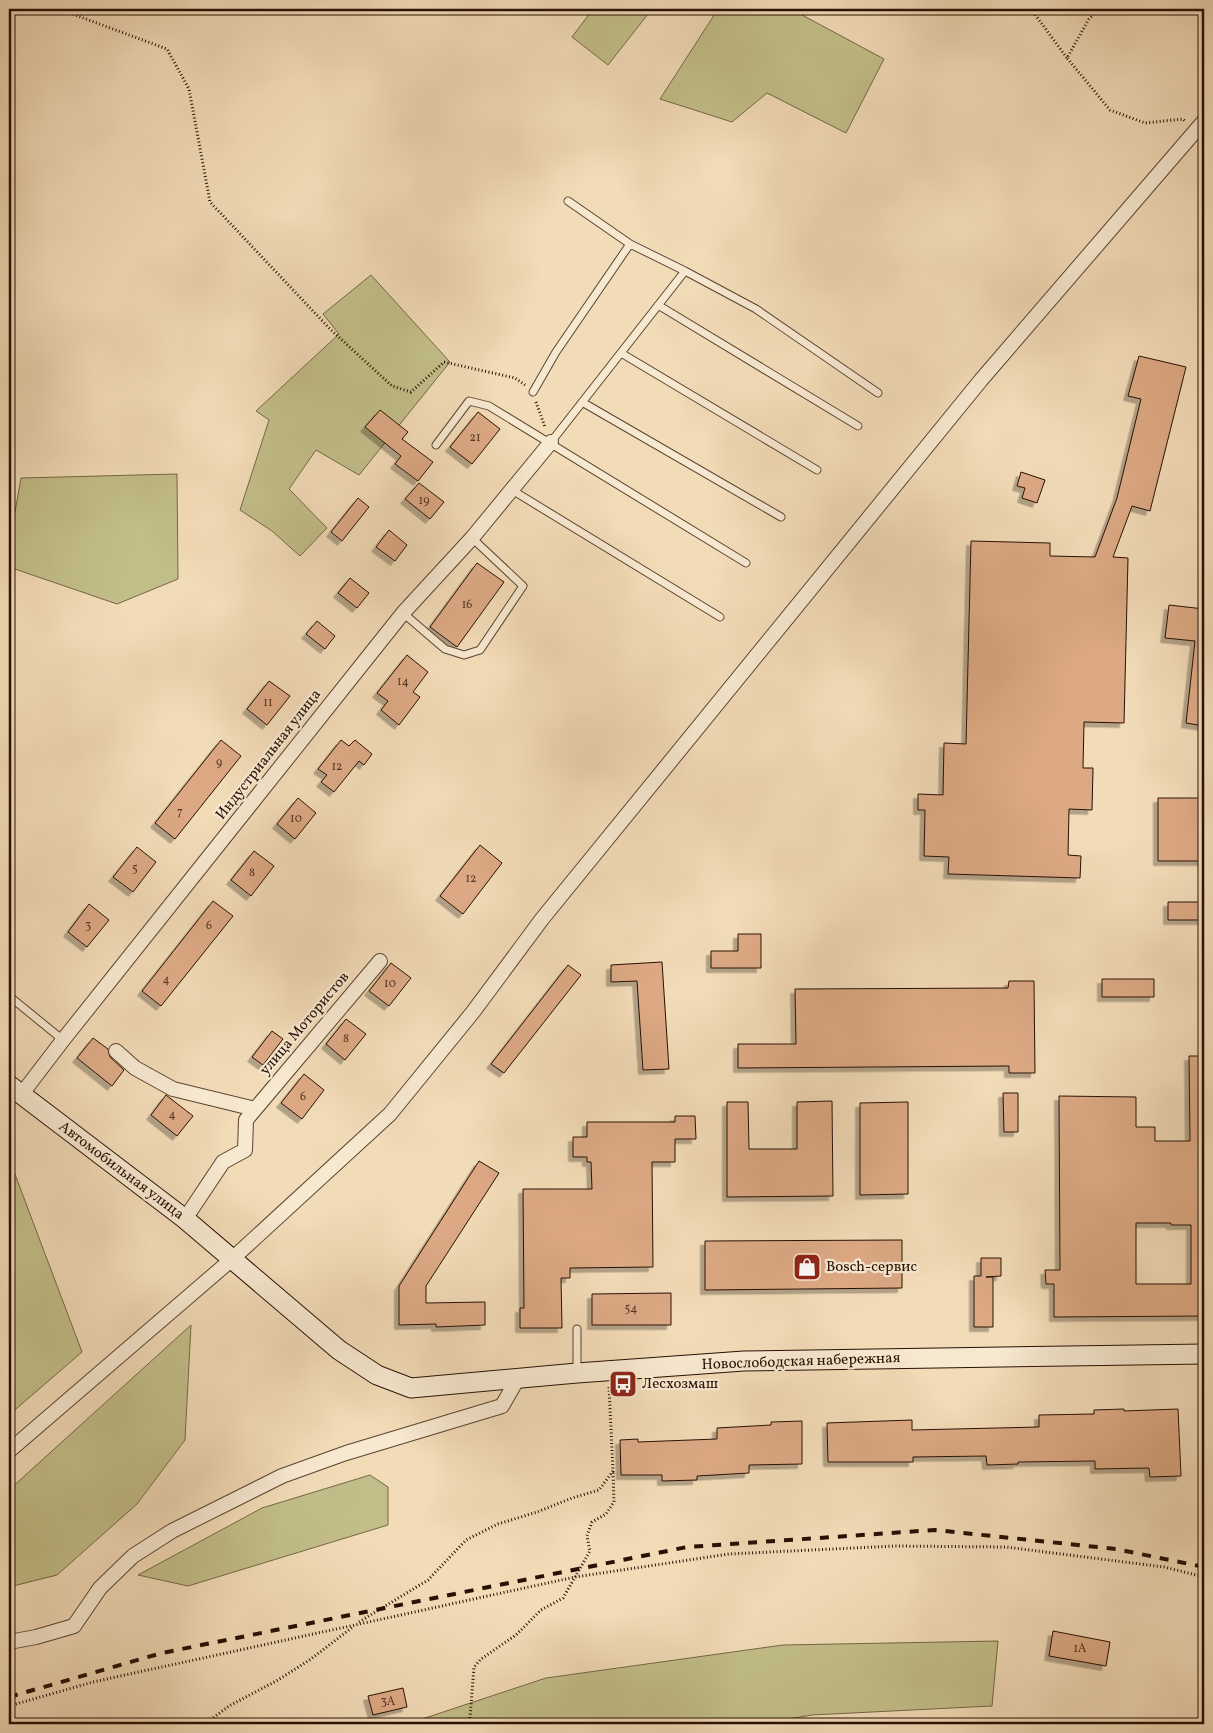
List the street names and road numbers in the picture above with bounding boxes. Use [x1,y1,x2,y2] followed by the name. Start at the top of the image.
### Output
[211,685,327,825] street label: Индустриальная улица
[255,968,355,1080] street label: улица Мотористов
[54,1117,188,1225] street label: Автомобильная улица
[701,1348,901,1376] street label: Новослободская набережная

